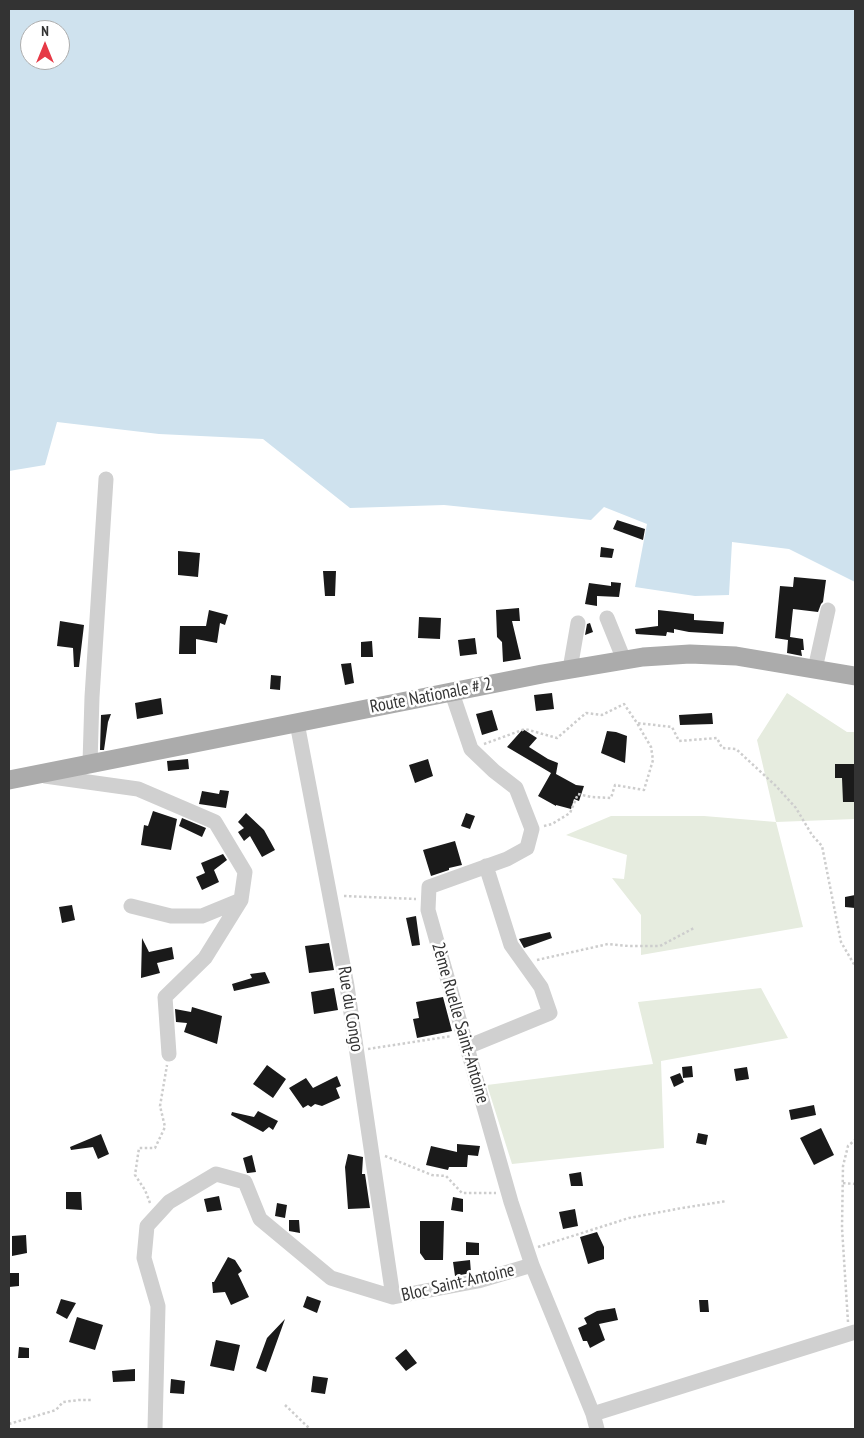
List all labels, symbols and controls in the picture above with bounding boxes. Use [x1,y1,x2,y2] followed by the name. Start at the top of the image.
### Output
[20,20,70,70] north arrow
[41,22,49,40] text: N
[368,674,494,718] street label: Route Nationale # 2
[427,940,493,1106] street label: 2ème Ruelle Saint-Antoine
[333,965,367,1053] street label: Rue du Congo
[399,1260,517,1306] street label: Bloc Saint-Antoine

